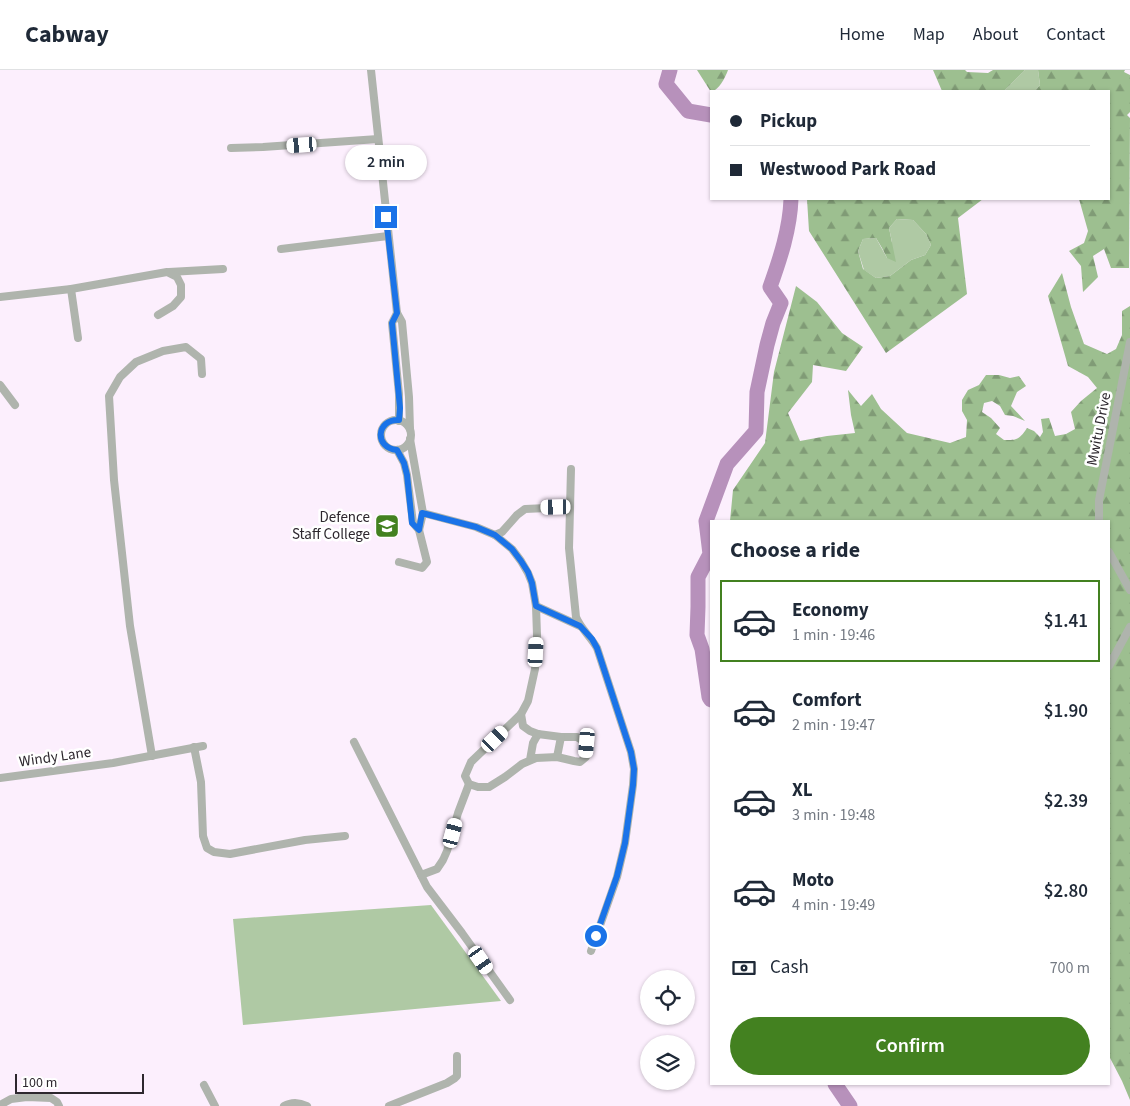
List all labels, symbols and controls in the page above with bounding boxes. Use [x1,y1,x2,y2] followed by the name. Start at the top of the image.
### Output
[25,17,109,52] text: Cabway
[839,22,885,47] text: Home
[913,22,945,47] text: Map
[973,22,1018,47] text: About
[1046,22,1105,47] text: Contact
[760,108,817,135] text: Pickup
[286,136,317,154] car
[345,144,427,180] callout: 2 min
[367,151,405,173] text: 2 min
[760,156,936,183] text: Westwood Park Road
[375,206,397,228] route end
[1082,391,1116,467] street label: Mwitu Drive
[540,499,571,515] car
[292,507,370,545] place label: Defence Staff College
[374,513,400,539] school or university icon: Defence Staff College
[730,534,860,566] text: Choose a ride
[792,597,869,624] text: Economy
[732,599,777,644] icon: car
[1044,608,1088,635] text: $1.41
[792,624,875,646] text: 1 min · 19:46
[527,637,544,667] car
[792,687,862,714] text: Comfort
[732,689,777,734] icon: car
[1044,698,1088,725] text: $1.90
[792,714,875,736] text: 2 min · 19:47
[478,723,511,755] car
[578,727,595,759] car
[18,742,92,772] street label: Windy Lane
[792,777,813,804] text: XL
[732,779,777,824] icon: car
[1044,788,1088,815] text: $2.39
[792,804,875,826] text: 3 min · 19:48
[441,817,464,849] car
[792,867,834,894] text: Moto
[732,869,777,914] icon: car
[1044,878,1088,905] text: $2.80
[792,894,875,916] text: 4 min · 19:49
[585,925,607,947] route start
[466,943,495,977] car
[730,954,758,982] icon: cash
[770,954,809,981] text: Cash
[1050,957,1090,979] text: 700 m
[640,970,695,1090] map controls
[640,970,695,1025] button: locate
[730,1017,1090,1075] button: Confirm
[640,1035,695,1090] button: layers
[15,1071,144,1094] scale bar
[22,1073,57,1093] text: 100 m

